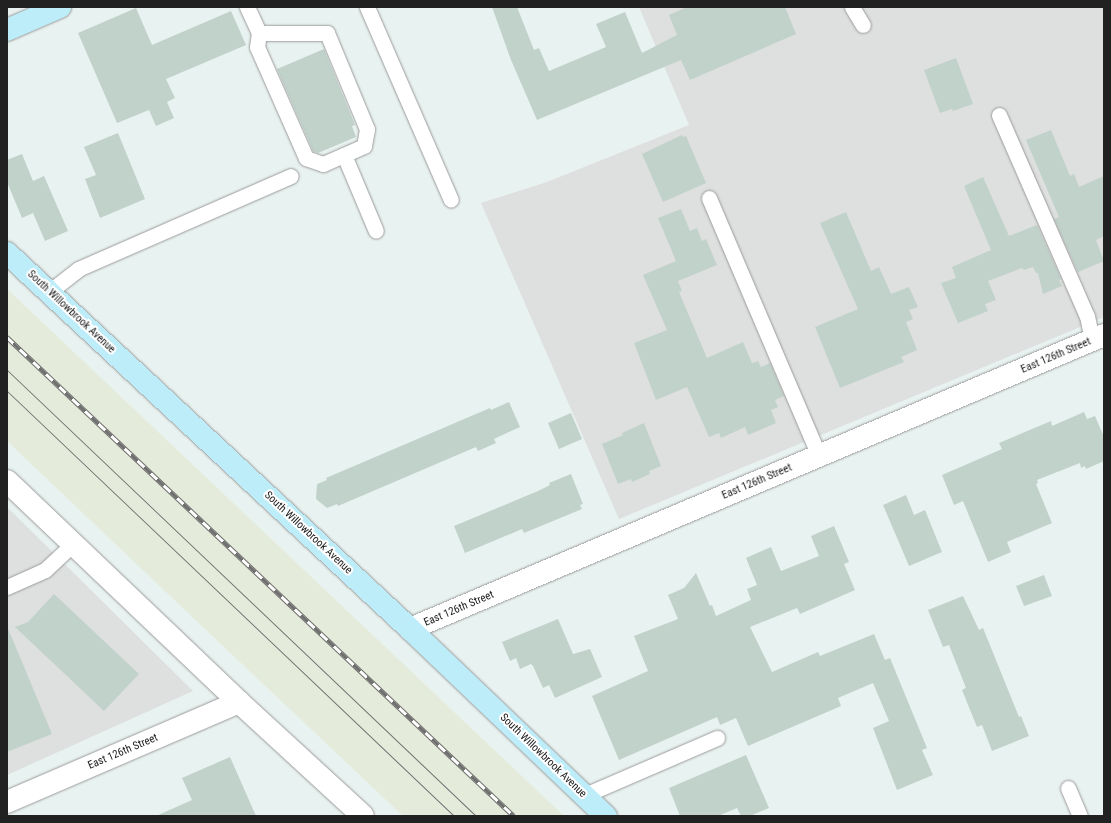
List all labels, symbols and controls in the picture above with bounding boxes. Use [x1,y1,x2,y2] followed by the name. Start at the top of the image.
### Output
[24,268,118,356] street label: South Willowbrook Avenue
[1019,335,1093,377] street label: East 126th Street
[720,461,794,503] street label: East 126th Street
[261,489,355,577] street label: South Willowbrook Avenue
[422,588,496,630] street label: East 126th Street
[497,711,589,801] street label: South Willowbrook Avenue
[86,731,160,773] street label: East 126th Street

